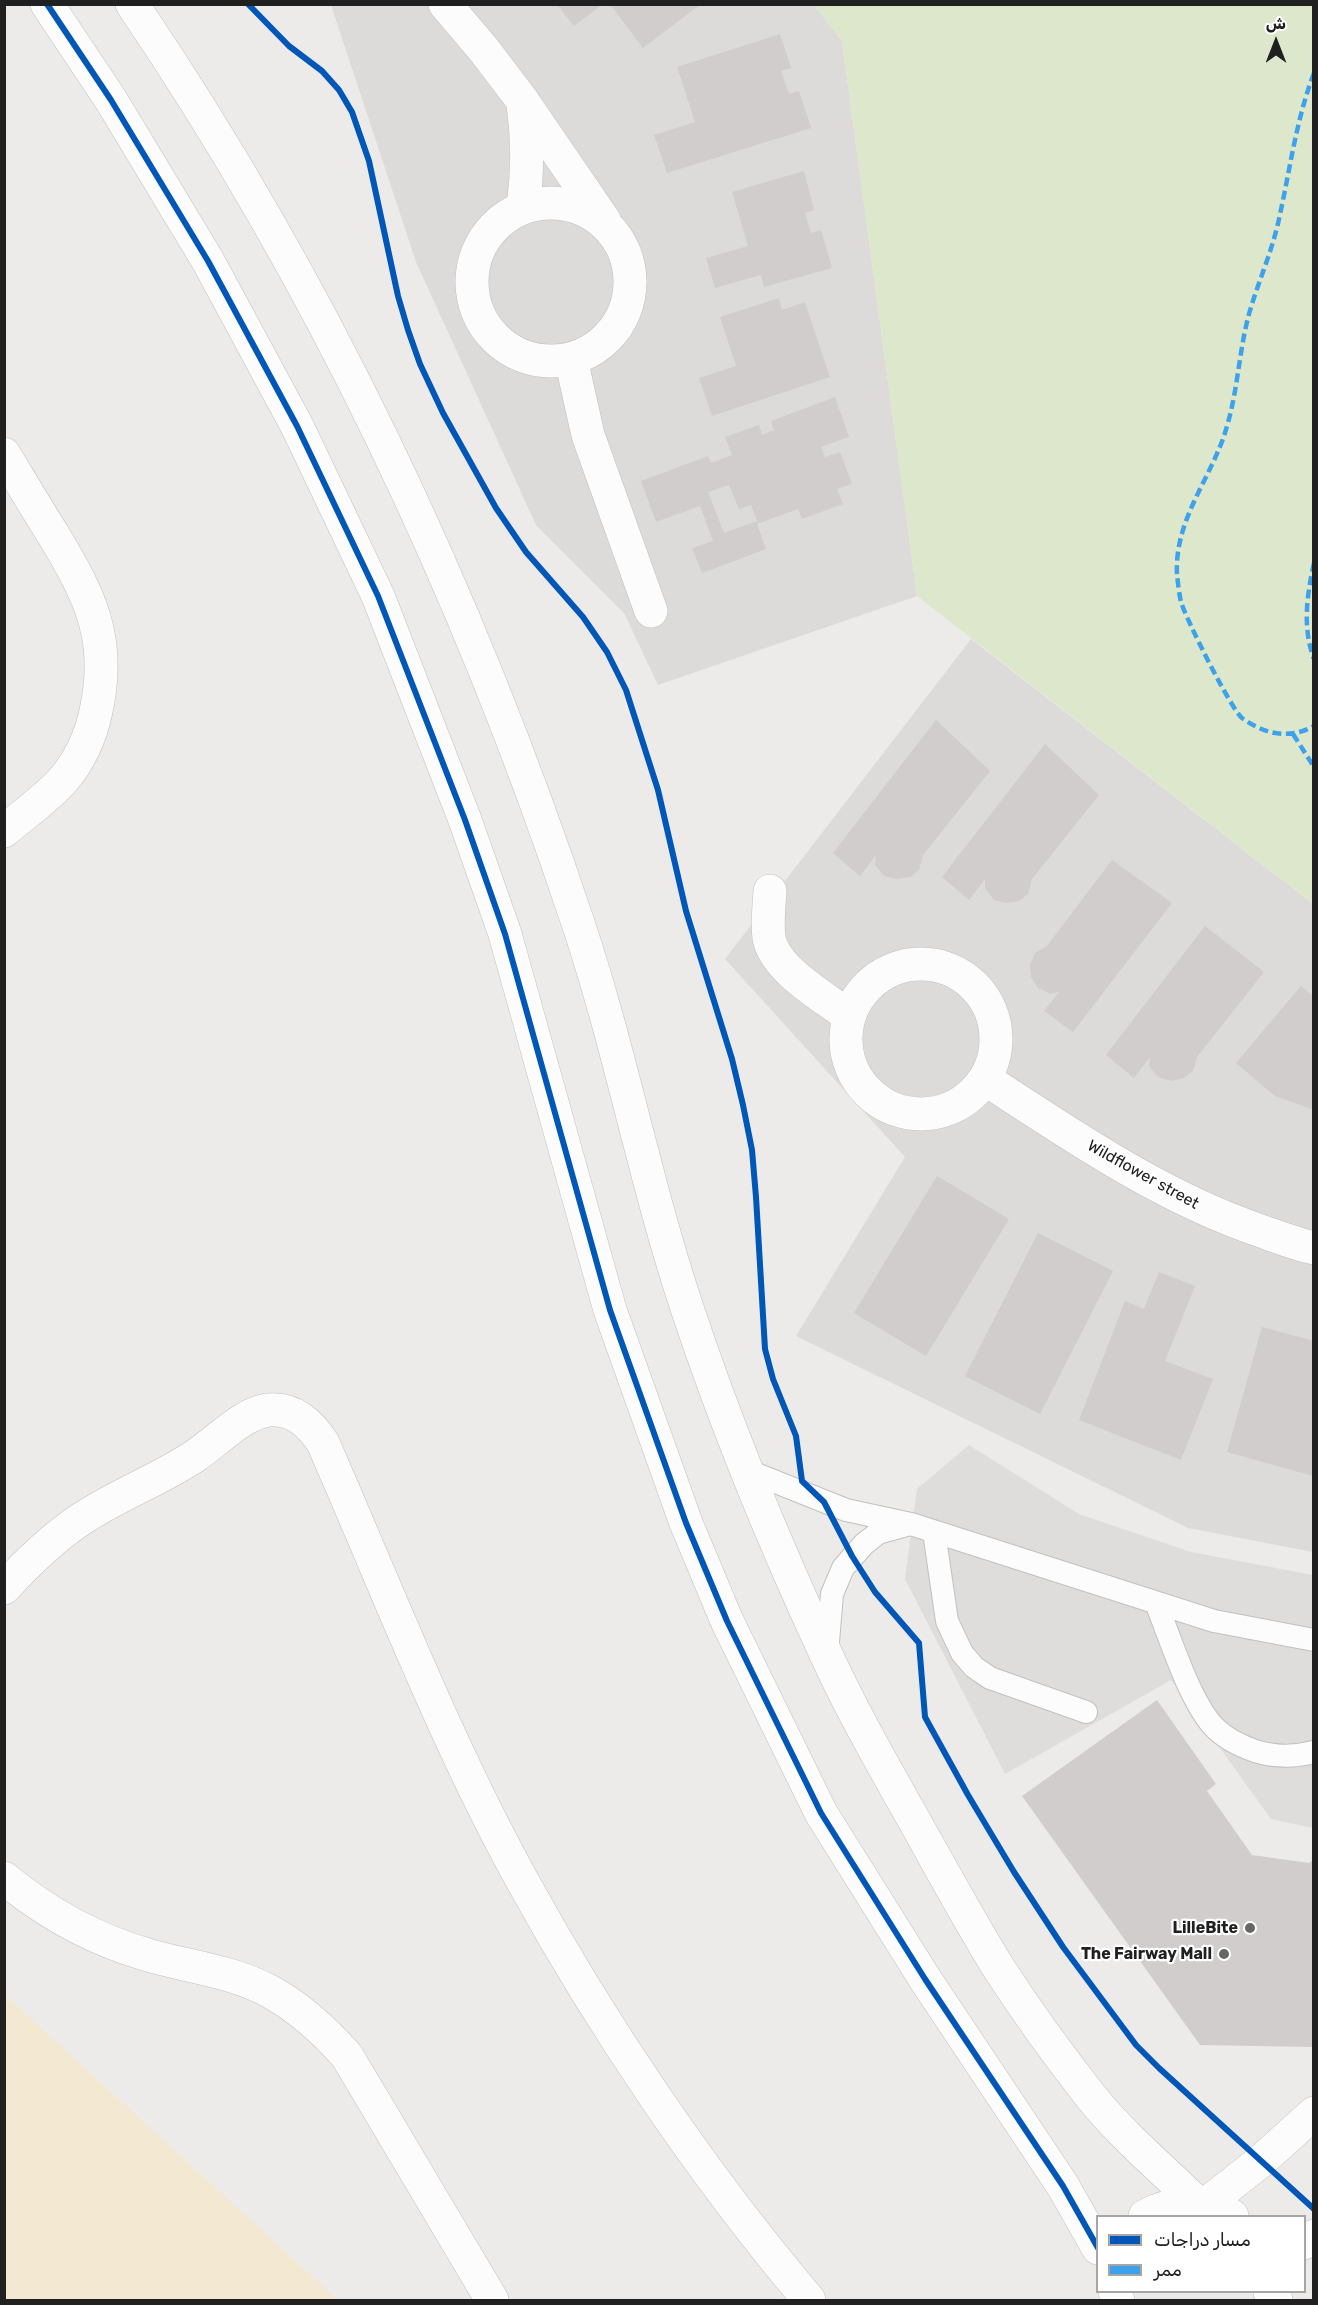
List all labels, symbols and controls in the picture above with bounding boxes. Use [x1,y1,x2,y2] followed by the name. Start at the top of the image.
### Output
[1246,12,1306,72] north arrow
[1266,14,1286,33] text: ش
[1084,1136,1202,1214] street label: Wildflower street
[1172,1918,1238,1938] place label: LilleBite
[1243,1921,1257,1935] marker: LilleBite
[1081,1944,1212,1964] place label: The Fairway Mall
[1217,1947,1231,1961] marker: The Fairway Mall
[1096,2215,1306,2293] legend
[1154,2229,1251,2251] text: مسار دراجات
[1154,2259,1182,2281] text: ممر

